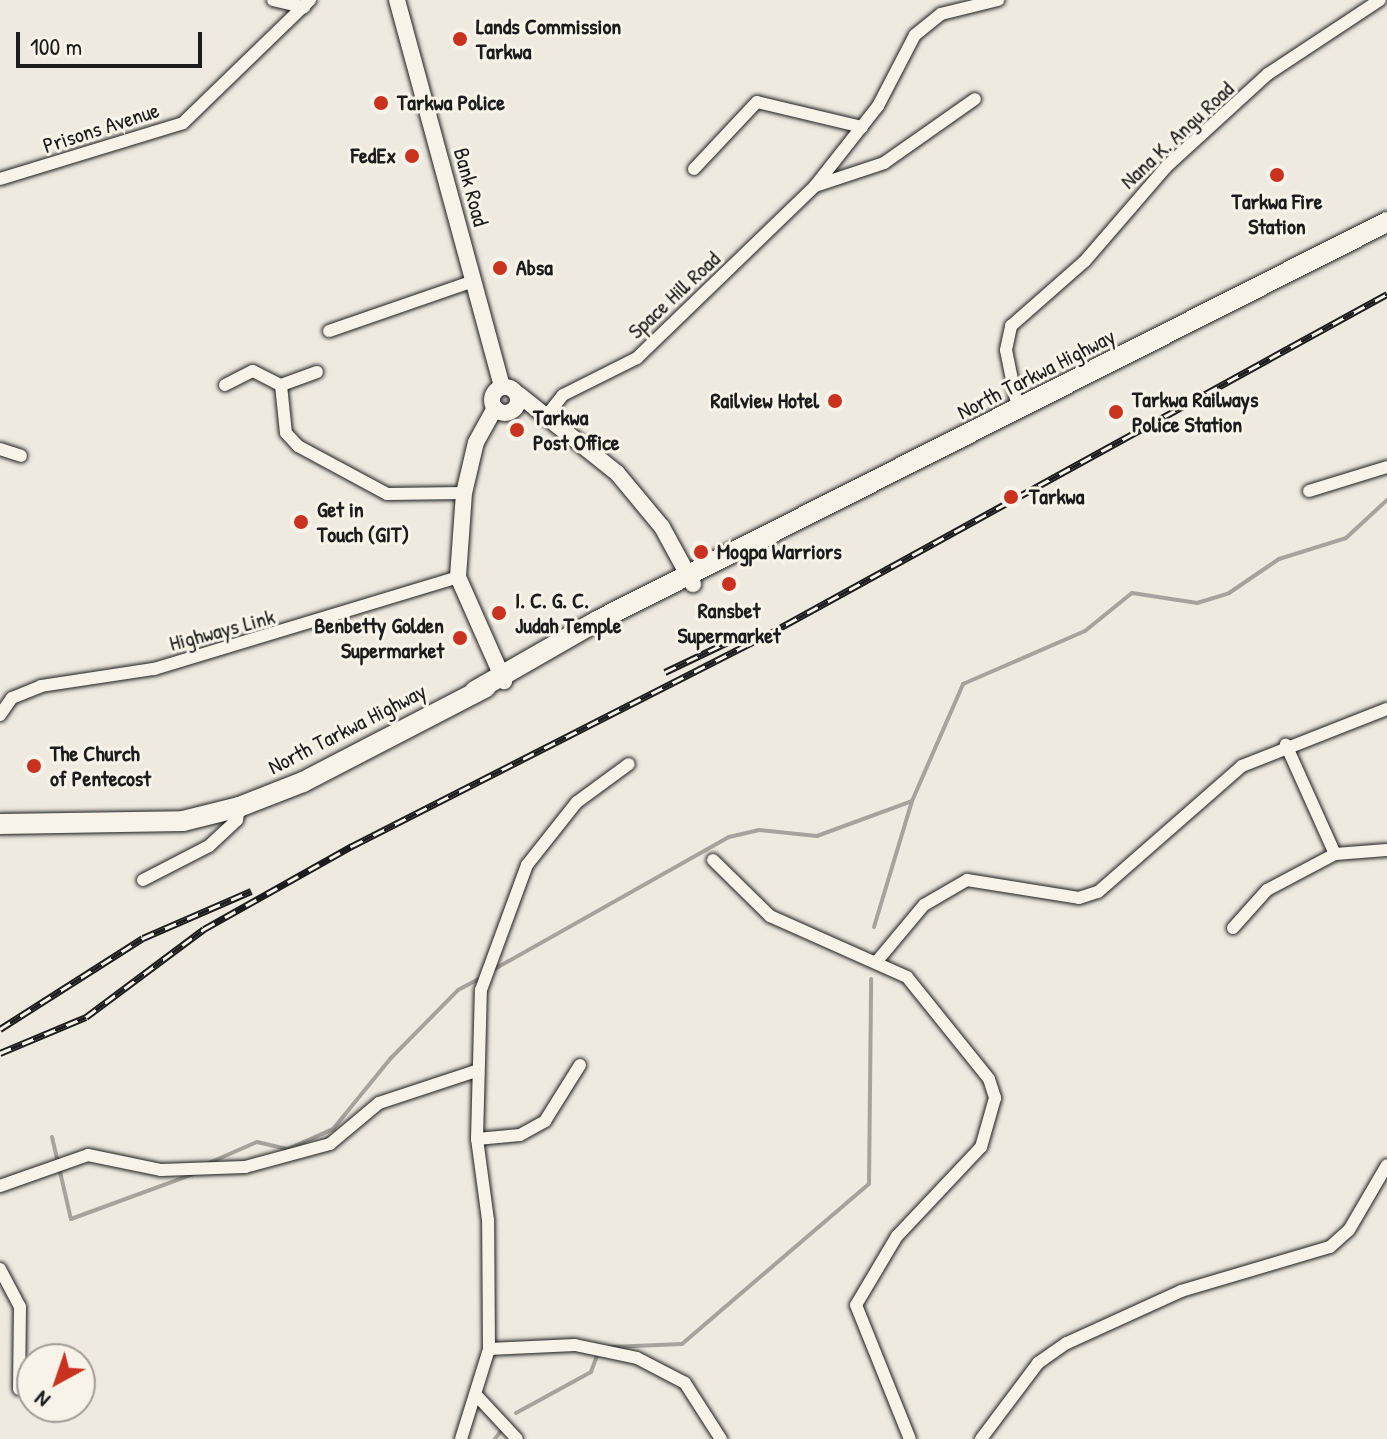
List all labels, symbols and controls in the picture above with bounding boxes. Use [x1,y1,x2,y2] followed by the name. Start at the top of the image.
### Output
[476,13,621,64] place label: Lands Commission Tarkwa
[20,16,206,66] scale bar
[30,30,82,62] text: 100 m
[451,30,469,48] marker: Lands Commission Tarkwa
[1115,76,1239,194] street label: Nana K. Angu Road
[397,90,505,116] place label: Tarkwa Police
[372,94,390,112] marker: Tarkwa Police
[40,97,162,159] street label: Prisons Avenue
[351,143,396,169] place label: FedEx
[448,145,494,229] street label: Bank Road
[403,147,421,165] marker: FedEx
[1268,166,1286,184] marker: Tarkwa Fire Station
[1232,188,1322,240] place label: Tarkwa Fire Station
[622,246,726,344] street label: Space Hill Road
[516,255,553,281] place label: Absa
[491,259,509,277] marker: Absa
[953,323,1119,425] street label: North Tarkwa Highway
[1132,386,1258,438] place label: Tarkwa Railways Police Station
[711,388,819,414] place label: Railview Hotel
[826,392,844,410] marker: Railview Hotel
[1107,403,1125,421] marker: Tarkwa Railways Police Station
[533,404,620,456] place label: Tarkwa Post Office
[508,421,526,439] marker: Tarkwa Post Office
[1029,484,1084,510] place label: Tarkwa
[1000,486,1022,508] marker: Tarkwa
[317,496,409,548] place label: Get in Touch (GIT)
[292,513,310,531] marker: Get in Touch (GIT)
[717,539,842,565] place label: Mogpa Warriors
[692,543,710,561] marker: Mogpa Warriors
[720,575,738,593] marker: Ransbet Supermarket
[515,587,621,638] place label: I. C. G. C. Judah Temple
[677,597,781,648] place label: Ransbet Supermarket
[166,603,278,657] street label: Highways Link
[490,604,508,622] marker: I. C. G. C. Judah Temple
[314,612,444,664] place label: Benbetty Golden Supermarket
[451,629,469,647] marker: Benbetty Golden Supermarket
[264,678,430,780] street label: North Tarkwa Highway
[50,740,151,792] place label: The Church of Pentecost
[25,757,43,775] marker: The Church of Pentecost
[16,1343,96,1423] north arrow
[28,1385,56,1415] text: N

